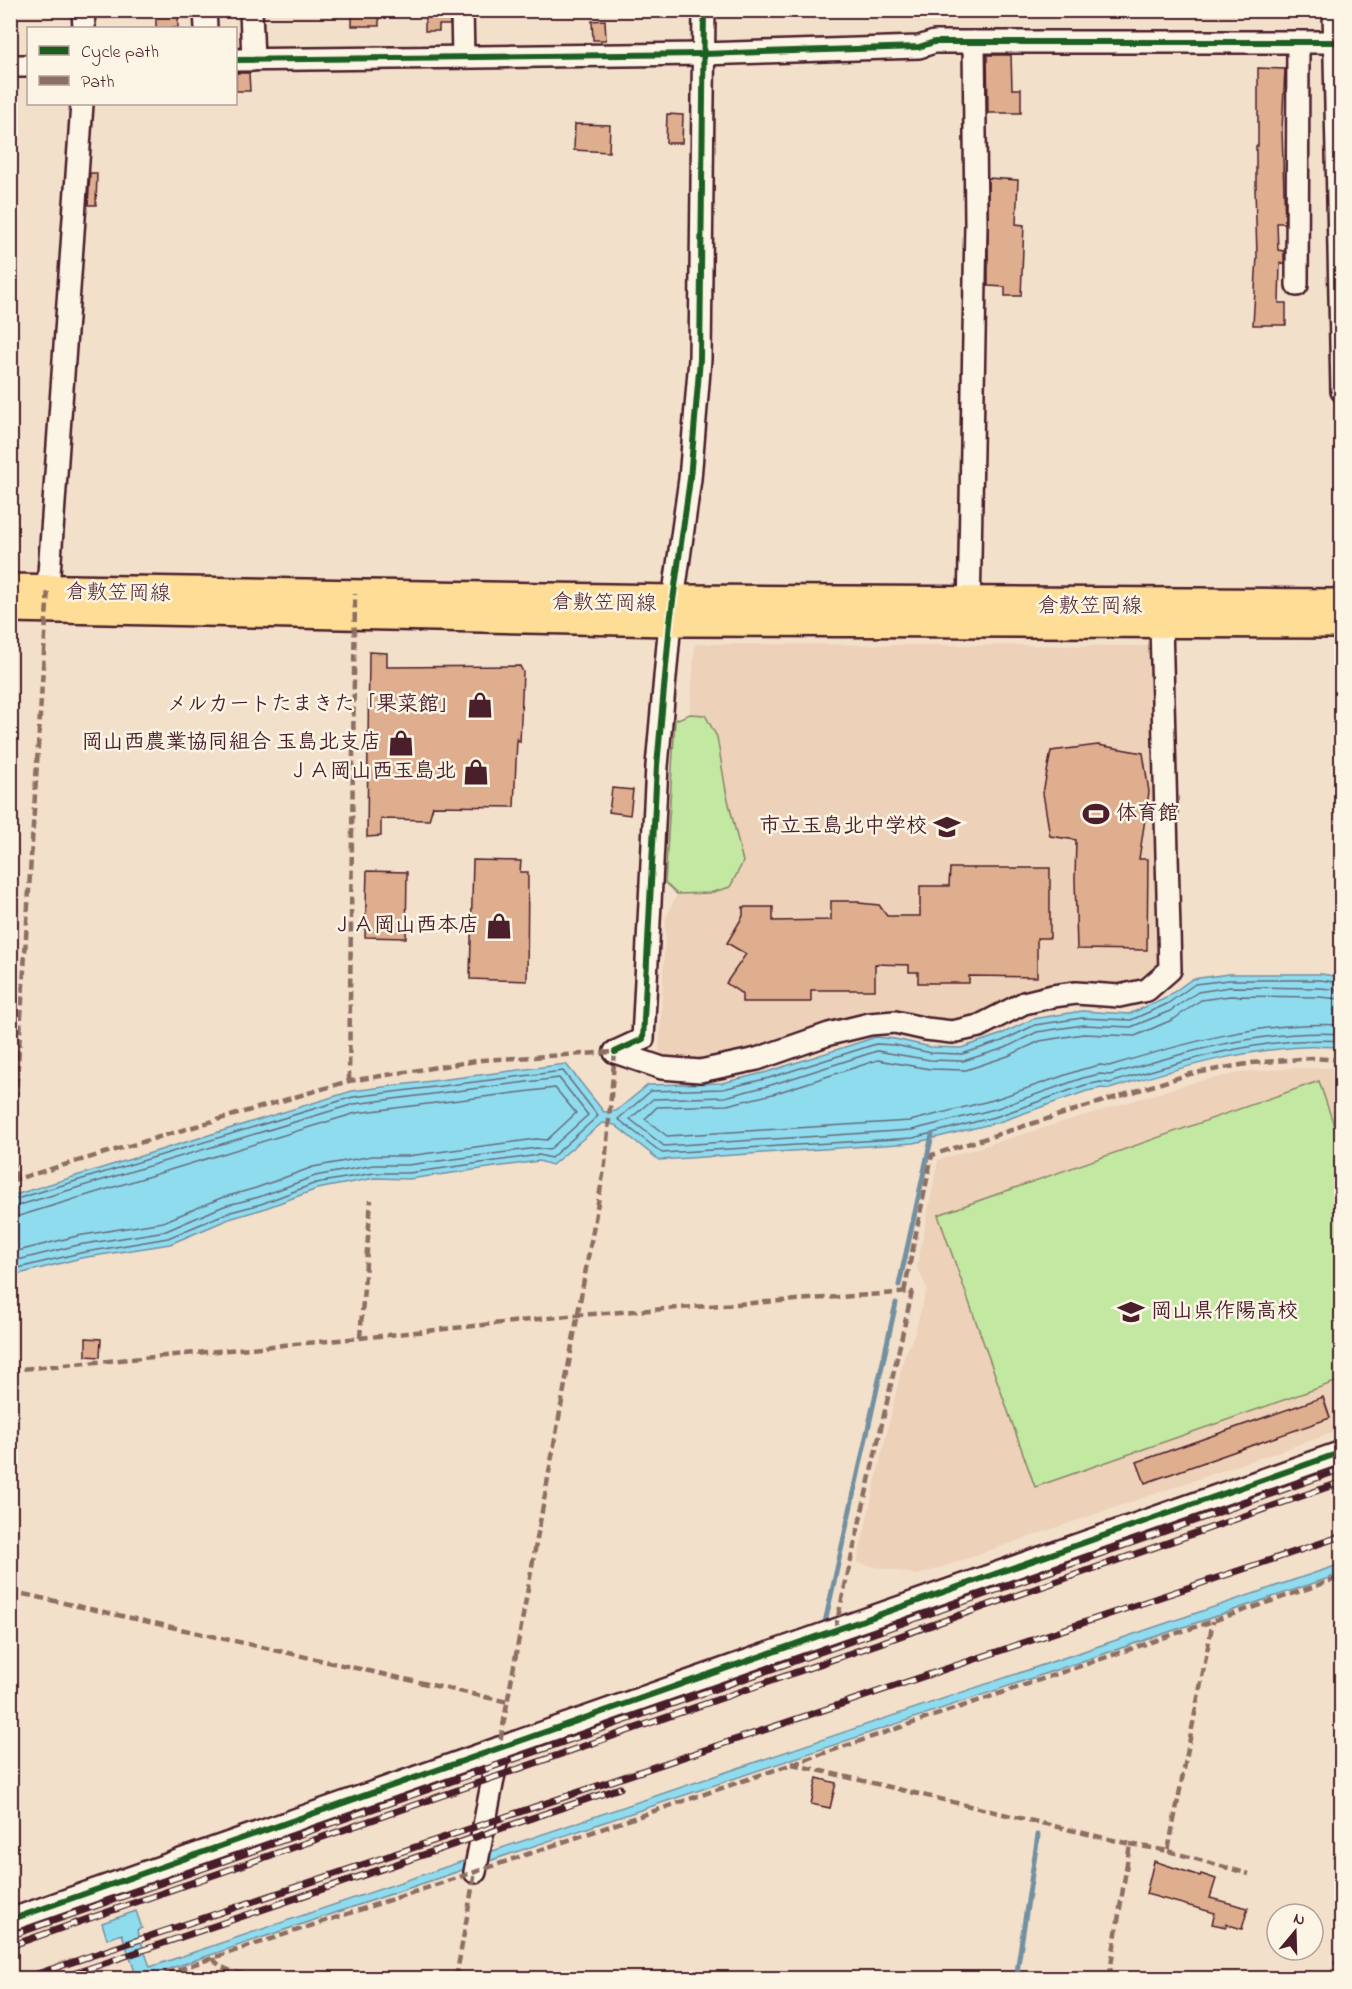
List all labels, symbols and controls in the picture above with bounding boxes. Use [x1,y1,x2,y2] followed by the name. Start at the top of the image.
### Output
[27,27,237,105] legend
[81,40,159,66] text: Cycle path
[81,70,115,96] text: Path
[65,578,171,610] street label: 倉敷笠岡線
[551,588,657,620] street label: 倉敷笠岡線
[1038,592,1143,622] street label: 倉敷笠岡線
[166,690,460,720] place label: メルカートたまきた「果菜館」
[465,690,495,720] shop icon: メルカートたまきた「果菜館」
[82,728,381,758] place label: 岡山西農業協同組合 玉島北支店
[386,728,416,758] shop icon: 岡山西農業協同組合 玉島北支店
[288,757,456,787] place label: ＪＡ岡山西玉島北
[461,757,491,787] shop icon: ＪＡ岡山西玉島北
[1081,799,1111,829] sports icon: 体育館
[1116,799,1179,829] place label: 体育館
[759,812,927,842] place label: 市立玉島北中学校
[932,812,962,842] school or university icon: 市立玉島北中学校
[332,911,479,941] place label: ＪＡ岡山西本店
[484,911,514,941] shop icon: ＪＡ岡山西本店
[1116,1297,1146,1327] school or university icon: 岡山県作陽高校
[1151,1297,1298,1327] place label: 岡山県作陽高校
[1265,1902,1325,1962] north arrow
[1290,1907,1308,1933] text: N

